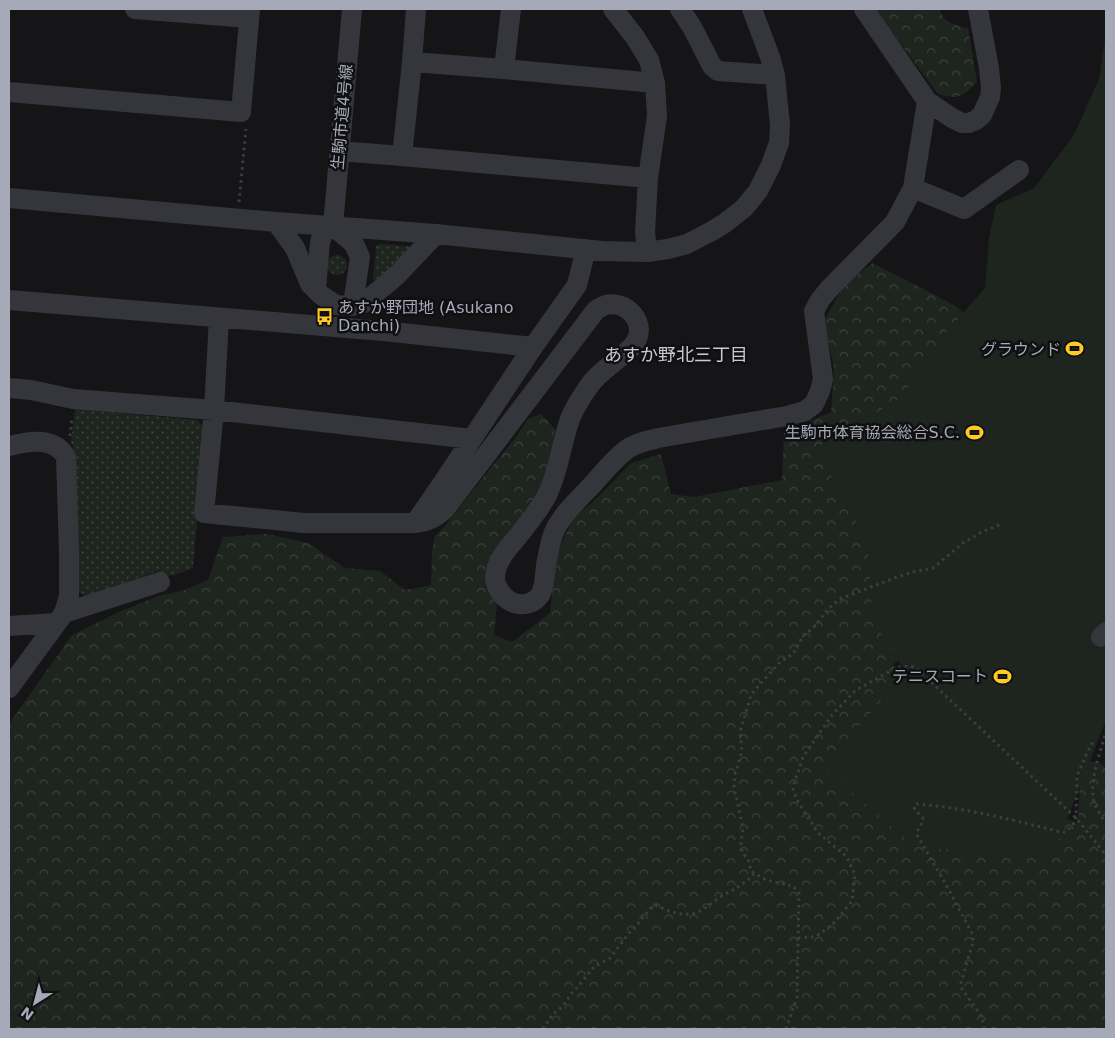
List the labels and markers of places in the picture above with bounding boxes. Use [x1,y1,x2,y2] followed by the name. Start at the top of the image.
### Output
[338,298,513,335] place label: あすか野団地 (Asukano Danchi)
[314,306,334,326] bus stop icon: あすか野団地 (Asukano Danchi)
[1065,339,1085,359] sports icon: グラウンド
[981,340,1061,359] place label: グラウンド
[964,422,984,442] sports icon: 生駒市体育協会総合S.C.
[784,423,960,442] place label: 生駒市体育協会総合S.C.
[992,666,1012,686] sports icon: テニスコート
[892,667,988,686] place label: テニスコート

